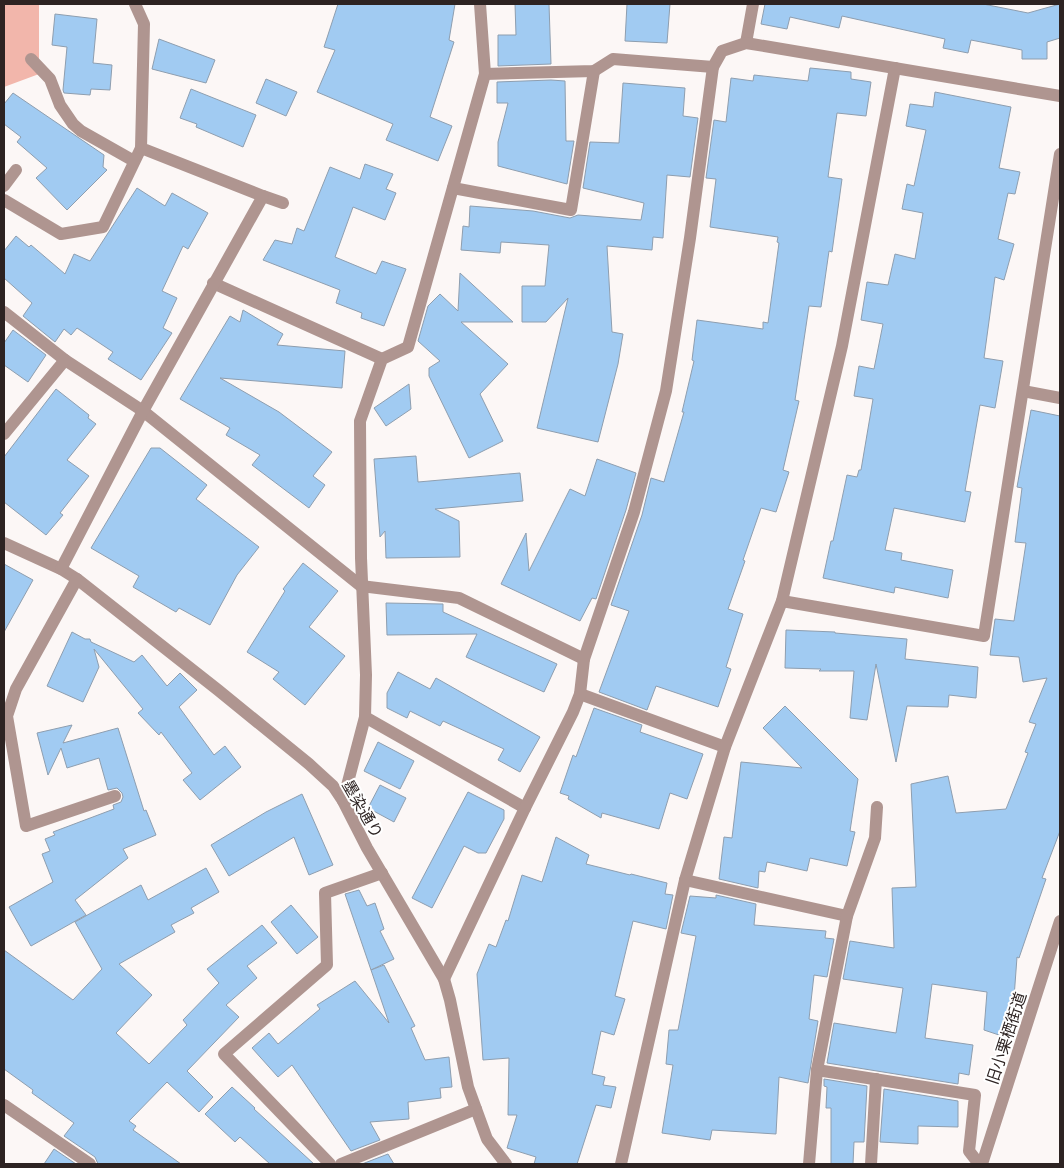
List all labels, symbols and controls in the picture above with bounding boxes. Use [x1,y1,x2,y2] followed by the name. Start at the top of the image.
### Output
[337,776,389,842] street label: 墨染通り
[981,989,1031,1087] street label: 旧小栗栖街道

